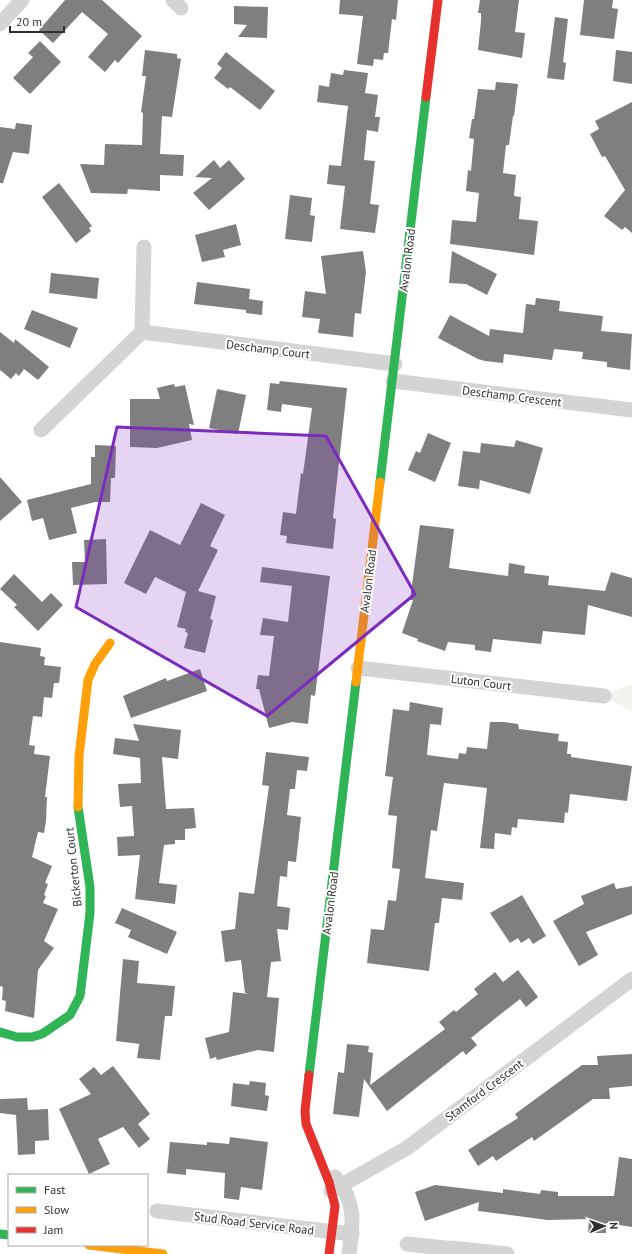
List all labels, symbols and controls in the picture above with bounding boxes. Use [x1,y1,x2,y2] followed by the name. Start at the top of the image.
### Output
[10,8,64,34] scale bar
[16,14,42,29] text: 20 m
[396,228,418,292] street label: Avalon Road
[225,336,311,362] street label: Deschamp Court
[461,382,563,410] street label: Deschamp Crescent
[357,549,379,613] street label: Avalon Road
[450,671,512,693] street label: Luton Court
[61,827,85,907] street label: Bickerton Court
[319,871,341,935] street label: Avalon Road
[442,1056,526,1124] street label: Stamford Crescent
[8,1174,148,1246] legend
[44,1182,65,1197] text: Fast
[44,1202,69,1217] text: Slow
[584,1206,624,1246] north arrow
[193,1208,315,1238] street label: Stud Road Service Road
[43,1222,63,1237] text: Jam
[607,1222,621,1230] text: N

